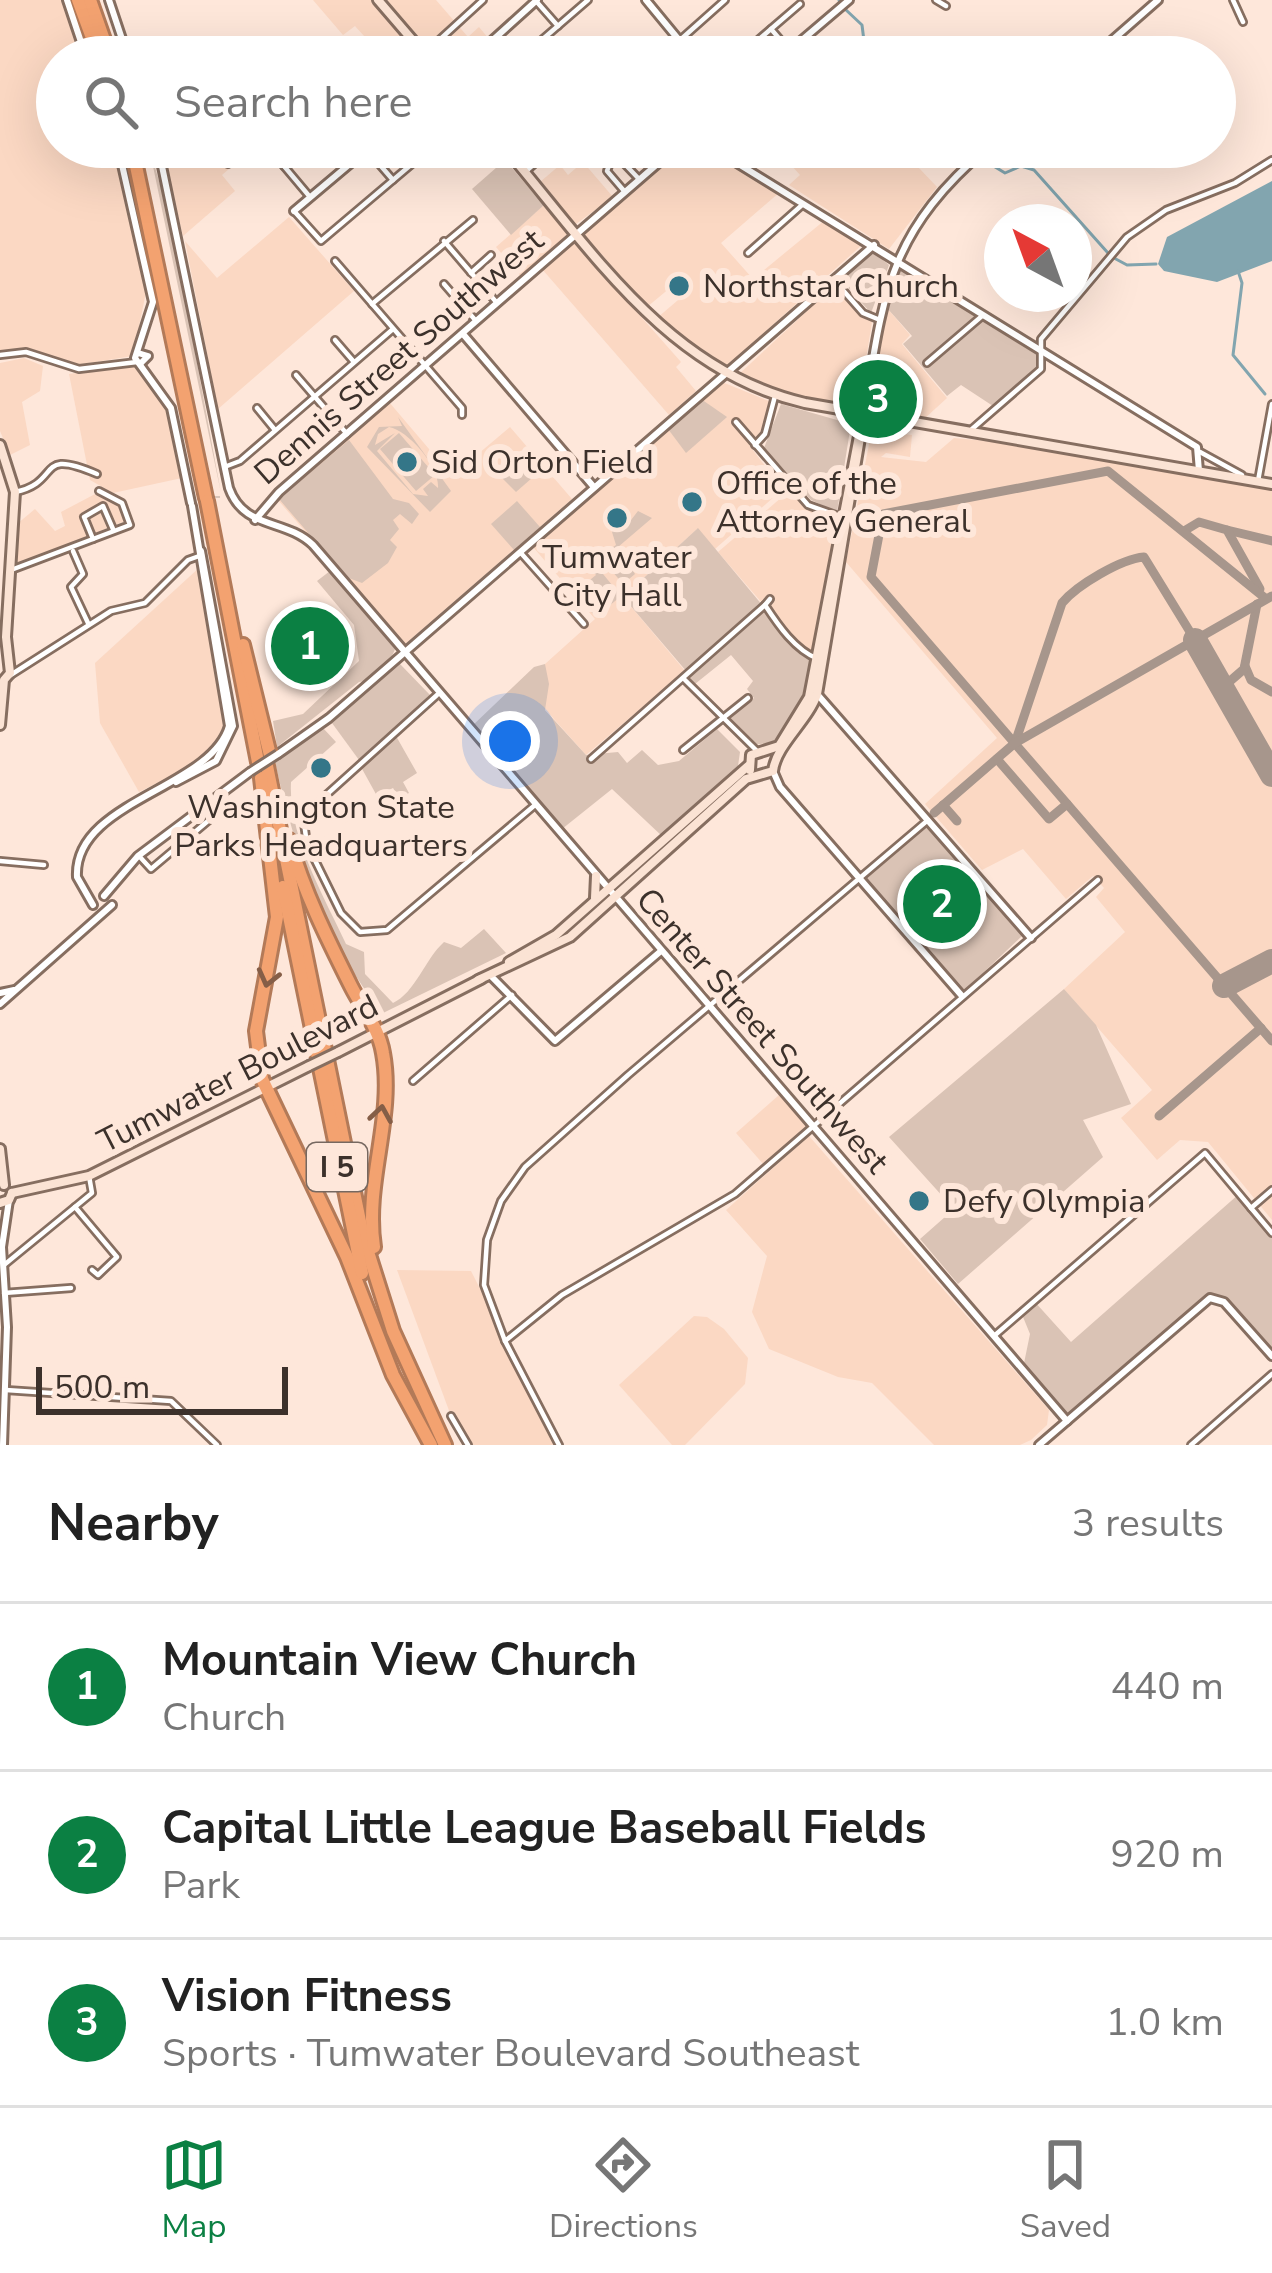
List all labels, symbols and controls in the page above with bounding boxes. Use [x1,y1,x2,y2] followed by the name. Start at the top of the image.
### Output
[36,36,1236,168] search box
[78,69,144,135] icon: search
[174,72,413,133] text: Search here
[984,204,1092,312] north arrow
[245,218,554,495] street label: Dennis Street Southwest
[703,264,959,309] place label: Northstar Church
[666,273,692,299] marker: Northstar Church
[839,354,917,444] pin: 3
[431,440,654,485] place label: Sid Orton Field
[394,449,420,475] marker: Sid Orton Field
[716,461,971,544] place label: Office of the Attorney General
[679,489,705,515] marker: Office of the Attorney General
[604,505,630,531] marker: Tumwater City Hall
[542,535,692,618] place label: Tumwater City Hall
[271,601,349,691] pin: 1
[480,711,540,771] your location
[308,755,334,781] marker: Washington State Parks Headquarters
[174,785,468,868] place label: Washington State Parks Headquarters
[903,859,981,949] pin: 2
[625,879,899,1184] street label: Center Street Southwest
[257,967,282,987] one-way arrow
[90,984,386,1164] street label: Tumwater Boulevard
[368,1105,393,1125] one-way arrow
[307,1143,367,1191] road number: I 5
[943,1179,1146,1224] place label: Defy Olympia
[906,1188,932,1214] marker: Defy Olympia
[36,1361,288,1414] scale bar
[54,1365,150,1410] text: 500 m
[48,1488,219,1558] text: Nearby
[1072,1497,1224,1550] text: 3 results
[162,1630,637,1691] text: Mountain View Church
[75,1660,99,1713] text: 1
[1110,1660,1224,1713] text: 440 m
[162,1691,286,1744] text: Church
[162,1798,926,1859] text: Capital Little League Baseball Fields
[75,1828,99,1881] text: 2
[1110,1828,1224,1881] text: 920 m
[162,1859,240,1912] text: Park
[162,1966,452,2027] text: Vision Fitness
[75,1996,99,2049] text: 3
[1105,1996,1224,2049] text: 1.0 km
[162,2027,859,2080] text: Sports · Tumwater Boulevard Southeast
[161,2132,227,2249] tab: Map
[549,2132,698,2249] tab: Directions
[1020,2132,1111,2249] tab: Saved

